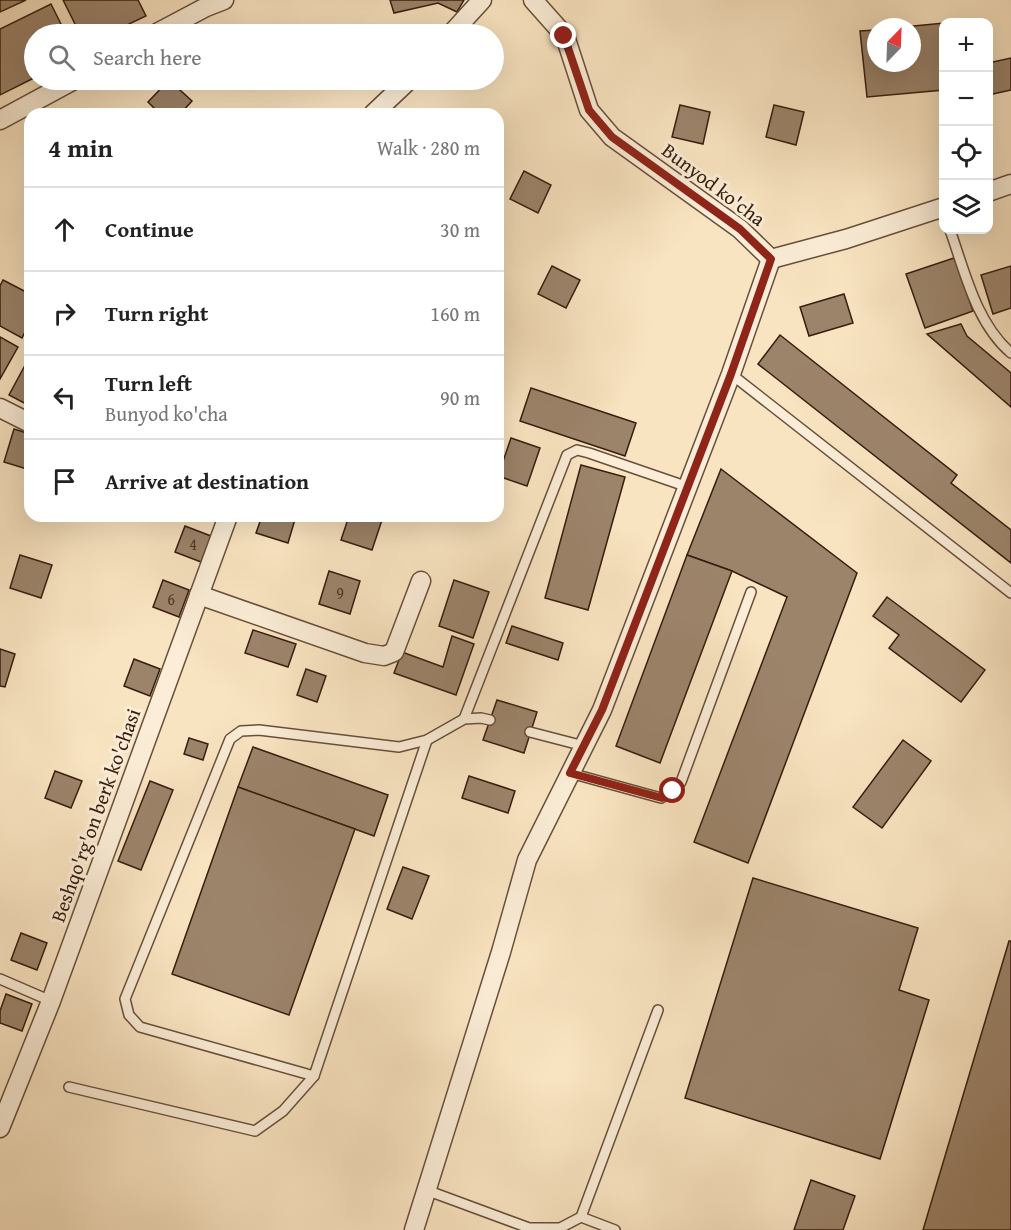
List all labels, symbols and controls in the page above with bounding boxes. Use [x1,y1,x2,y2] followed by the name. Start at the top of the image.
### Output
[867,18,921,72] north arrow
[939,18,993,234] map controls
[939,18,993,72] button: +
[550,22,576,48] route end
[24,24,504,90] search box
[45,41,78,74] icon: search
[93,41,202,73] text: Search here
[939,72,993,126] button: −
[939,126,993,180] button: locate
[48,128,113,167] text: 4 min
[377,133,480,162] text: Walk · 280 m
[656,136,772,233] street label: Bunyod ko'cha
[939,180,993,234] button: layers
[48,213,81,246] icon: ahead
[105,213,194,245] text: Continue
[440,215,480,244] text: 30 m
[48,297,81,330] icon: right
[105,297,208,329] text: Turn right
[430,299,480,328] text: 160 m
[105,367,192,399] text: Turn left
[48,381,81,414] icon: left
[440,383,480,412] text: 90 m
[105,399,228,428] text: Bunyod ko'cha
[48,465,81,498] icon: arrive
[105,465,309,497] text: Arrive at destination
[189,532,197,556] house number: 4
[336,581,344,605] house number: 9
[167,587,175,611] house number: 6
[43,704,147,926] street label: Beshqo'rg'on berk ko'chasi
[659,777,685,803] route start

